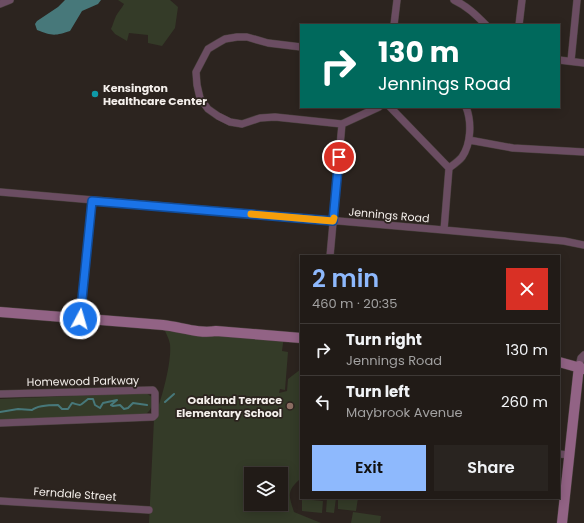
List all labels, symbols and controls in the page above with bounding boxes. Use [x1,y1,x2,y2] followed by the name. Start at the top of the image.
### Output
[378,33,459,72] text: 130 m
[312,40,364,92] icon: right
[378,71,511,96] text: Jennings Road
[103,80,207,109] place label: Kensington Healthcare Center
[90,89,100,99] marker: Kensington Healthcare Center
[322,140,356,174] pin
[328,146,350,168] icon: arrive
[348,203,430,227] street label: Jennings Road
[312,262,379,295] text: 2 min
[506,268,548,310] button: close
[312,294,397,313] text: 460 m · 20:35
[59,298,101,340] position arrow
[346,329,422,350] text: Turn right
[312,339,334,361] icon: right
[505,339,548,360] text: 130 m
[346,351,442,370] text: Jennings Road
[27,372,140,390] street label: Homewood Parkway
[346,381,410,402] text: Turn left
[312,391,334,413] icon: left
[501,391,548,412] text: 260 m
[176,392,282,421] place label: Oakland Terrace Elementary School
[285,401,295,411] marker: Oakland Terrace Elementary School
[346,403,463,422] text: Maybrook Avenue
[312,445,426,491] button: Exit
[434,445,548,491] button: Share
[244,467,288,511] map controls
[244,467,288,511] button: layers
[33,483,117,505] street label: Ferndale Street

